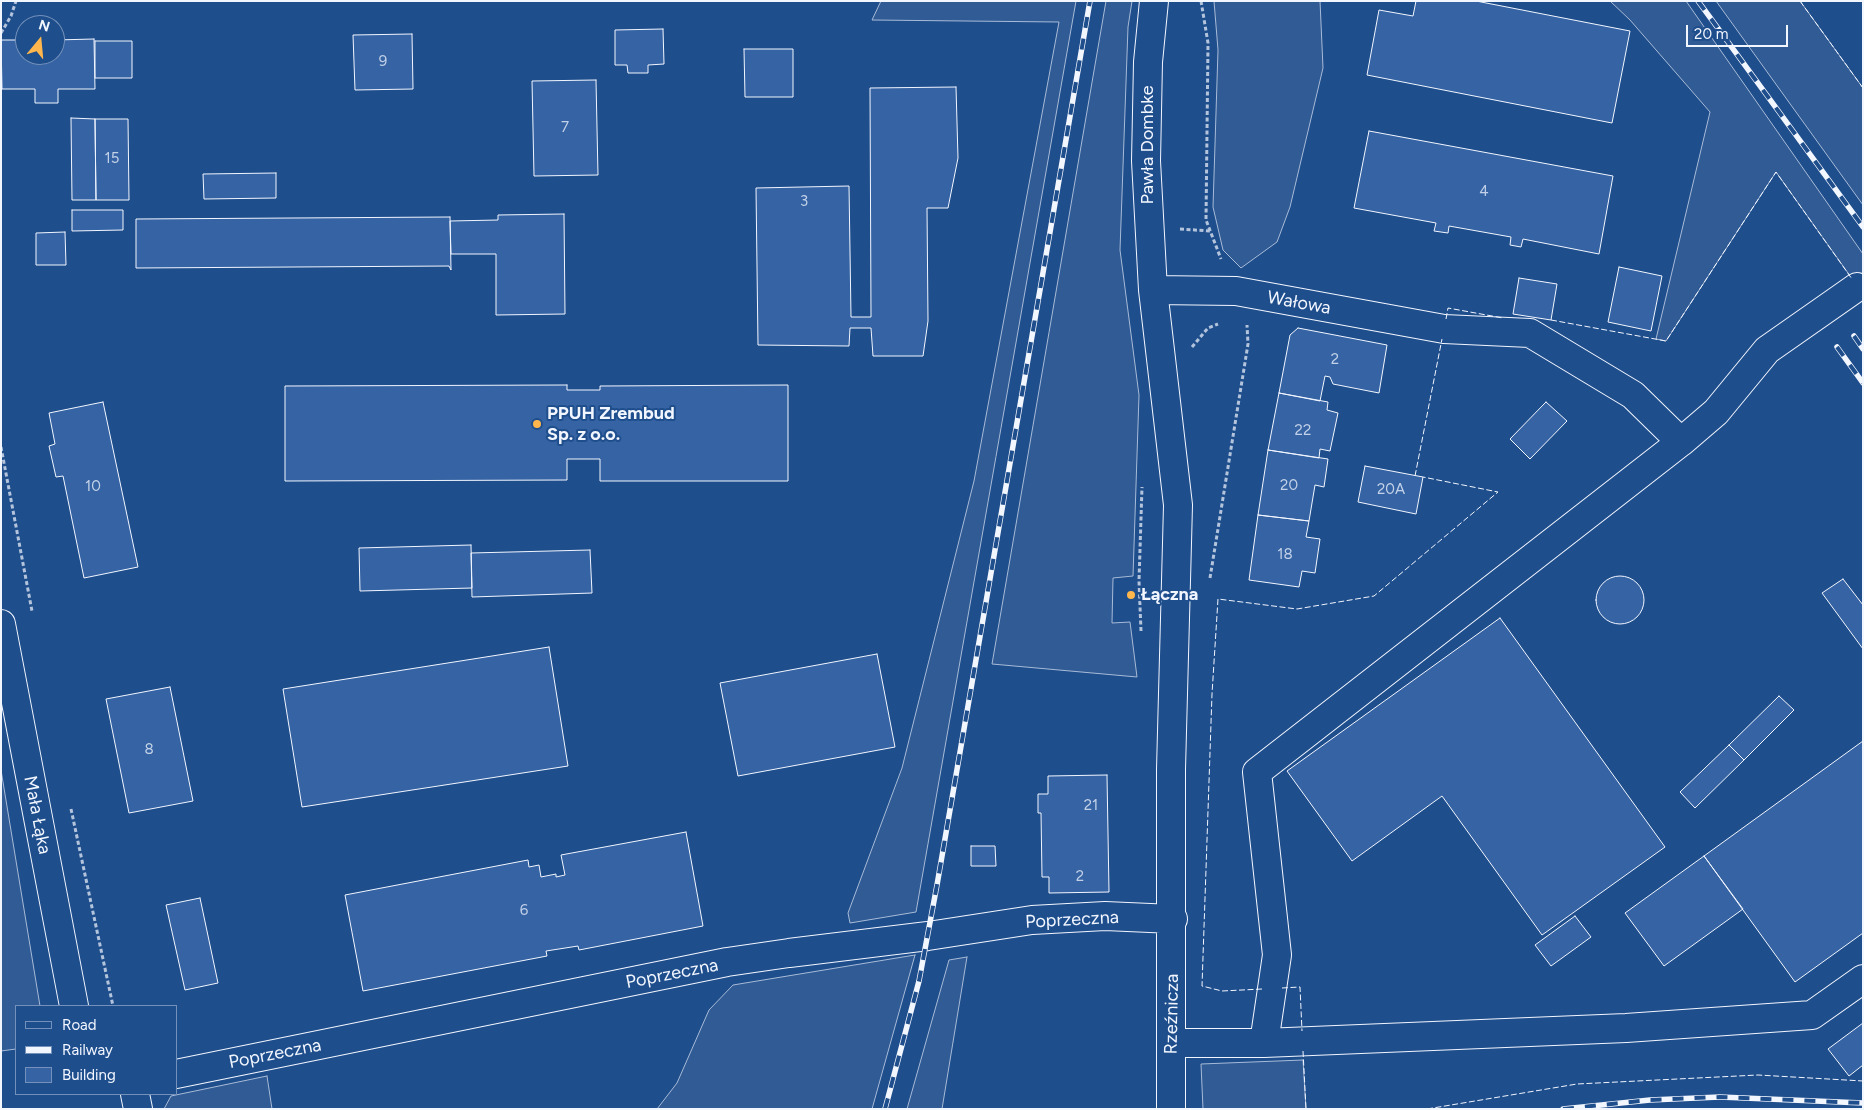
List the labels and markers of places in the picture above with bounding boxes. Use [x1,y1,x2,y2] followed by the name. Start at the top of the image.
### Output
[547,403,675,446] place label: PPUH Zrembud Sp. z o.o.
[531,418,543,430] marker: PPUH Zrembud Sp. z o.o.
[1141,584,1198,606] place label: Łączna
[1125,589,1137,601] marker: Łączna

